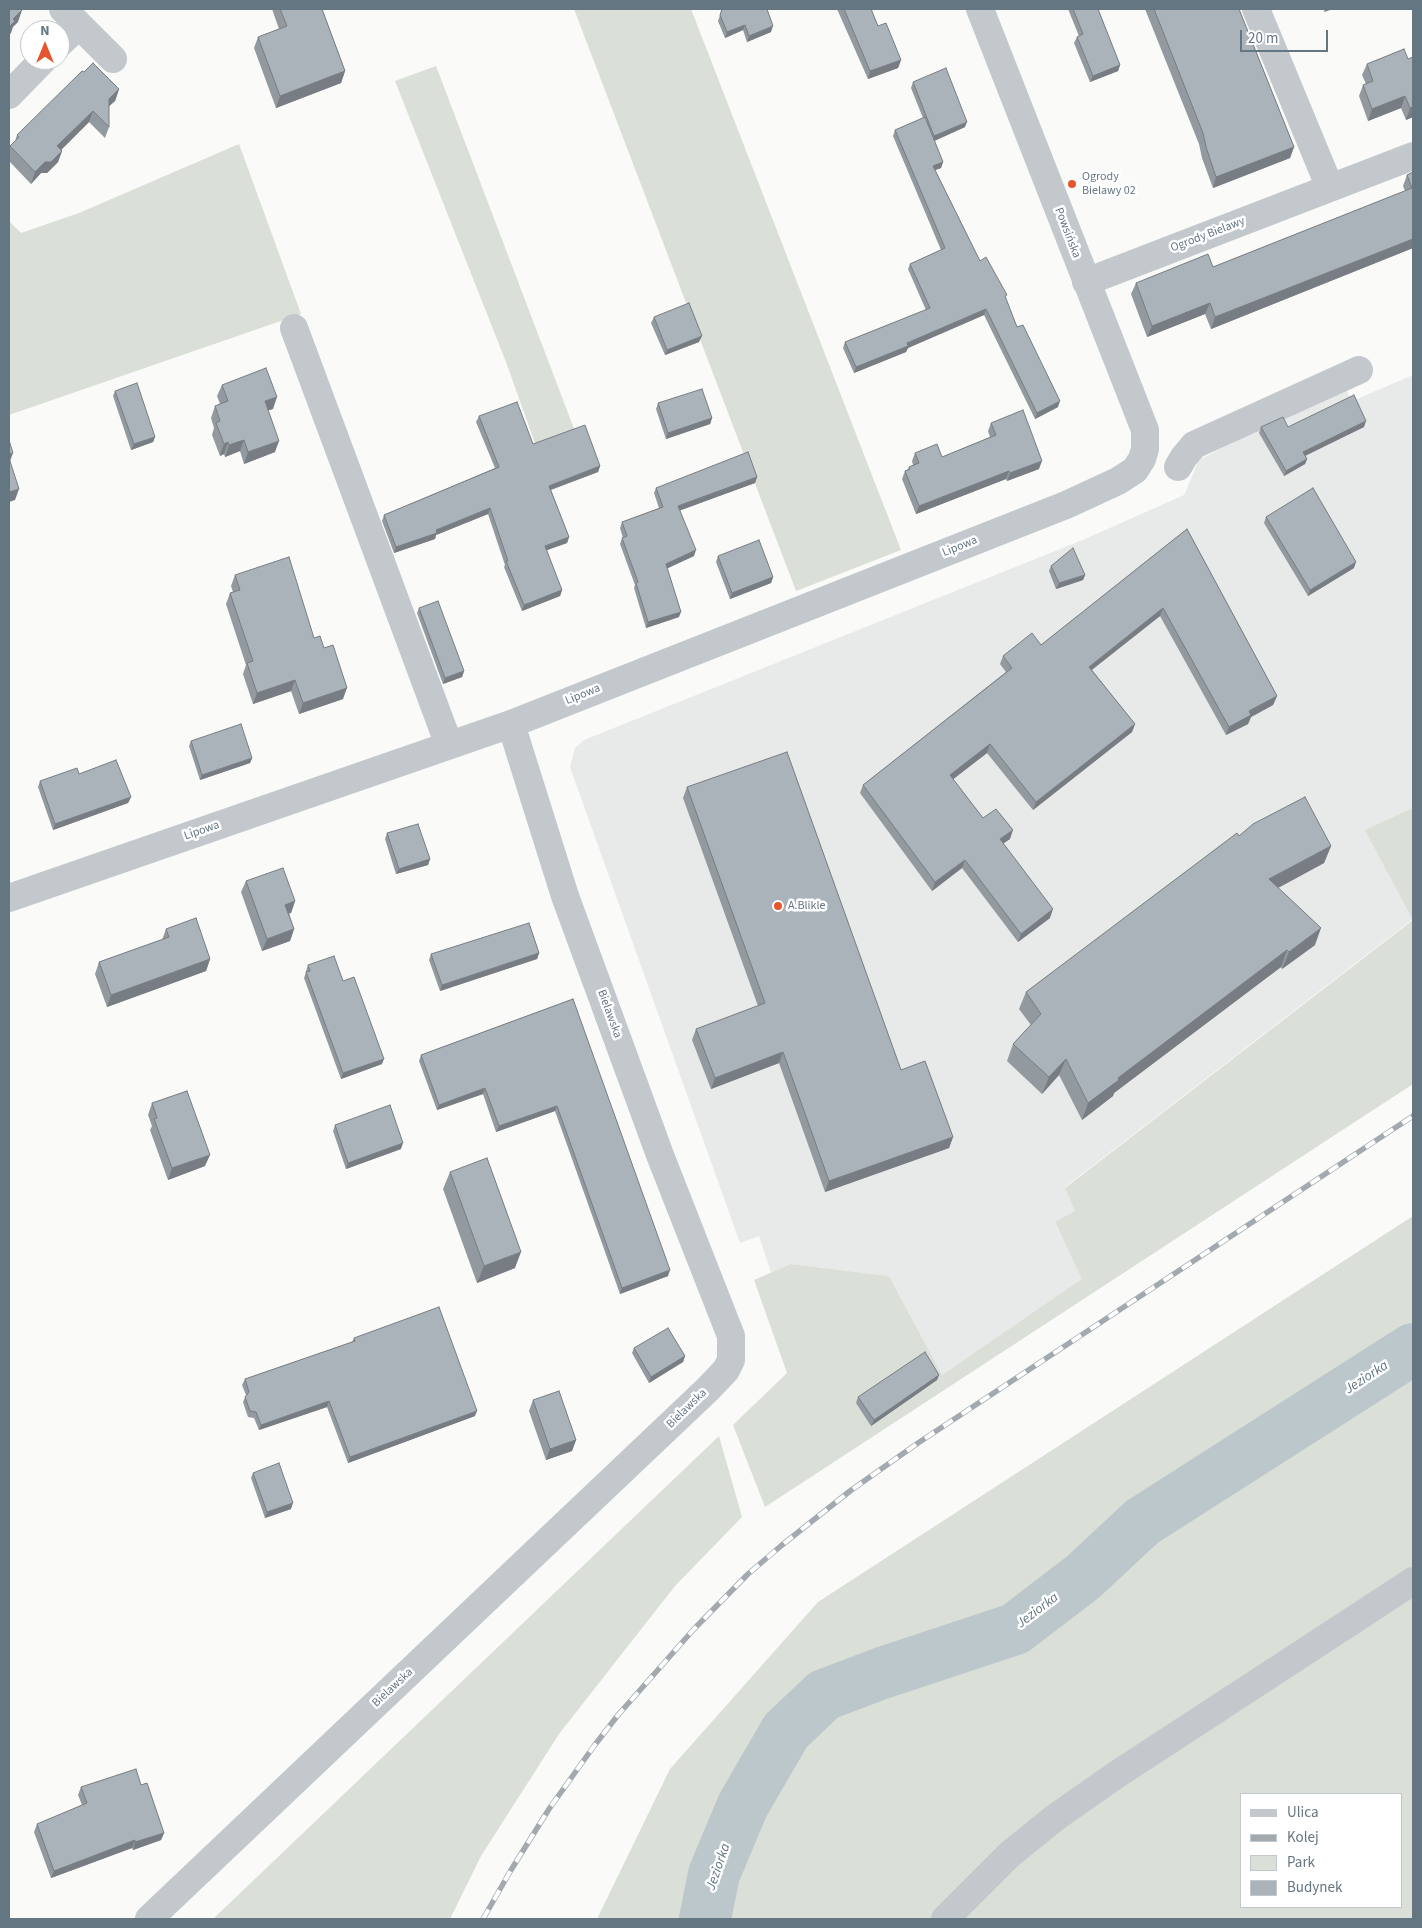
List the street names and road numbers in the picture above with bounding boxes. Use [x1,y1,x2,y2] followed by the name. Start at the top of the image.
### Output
[1051,206,1083,260] street label: Powsińska
[1169,214,1247,256] street label: Ogrody Bielawy
[940,533,980,561] street label: Lipowa
[563,681,603,709] street label: Lipowa
[182,818,222,844] street label: Lipowa
[594,988,624,1040] street label: Bielawska
[664,1386,710,1432] street label: Bielawska
[370,1665,416,1711] street label: Bielawska

